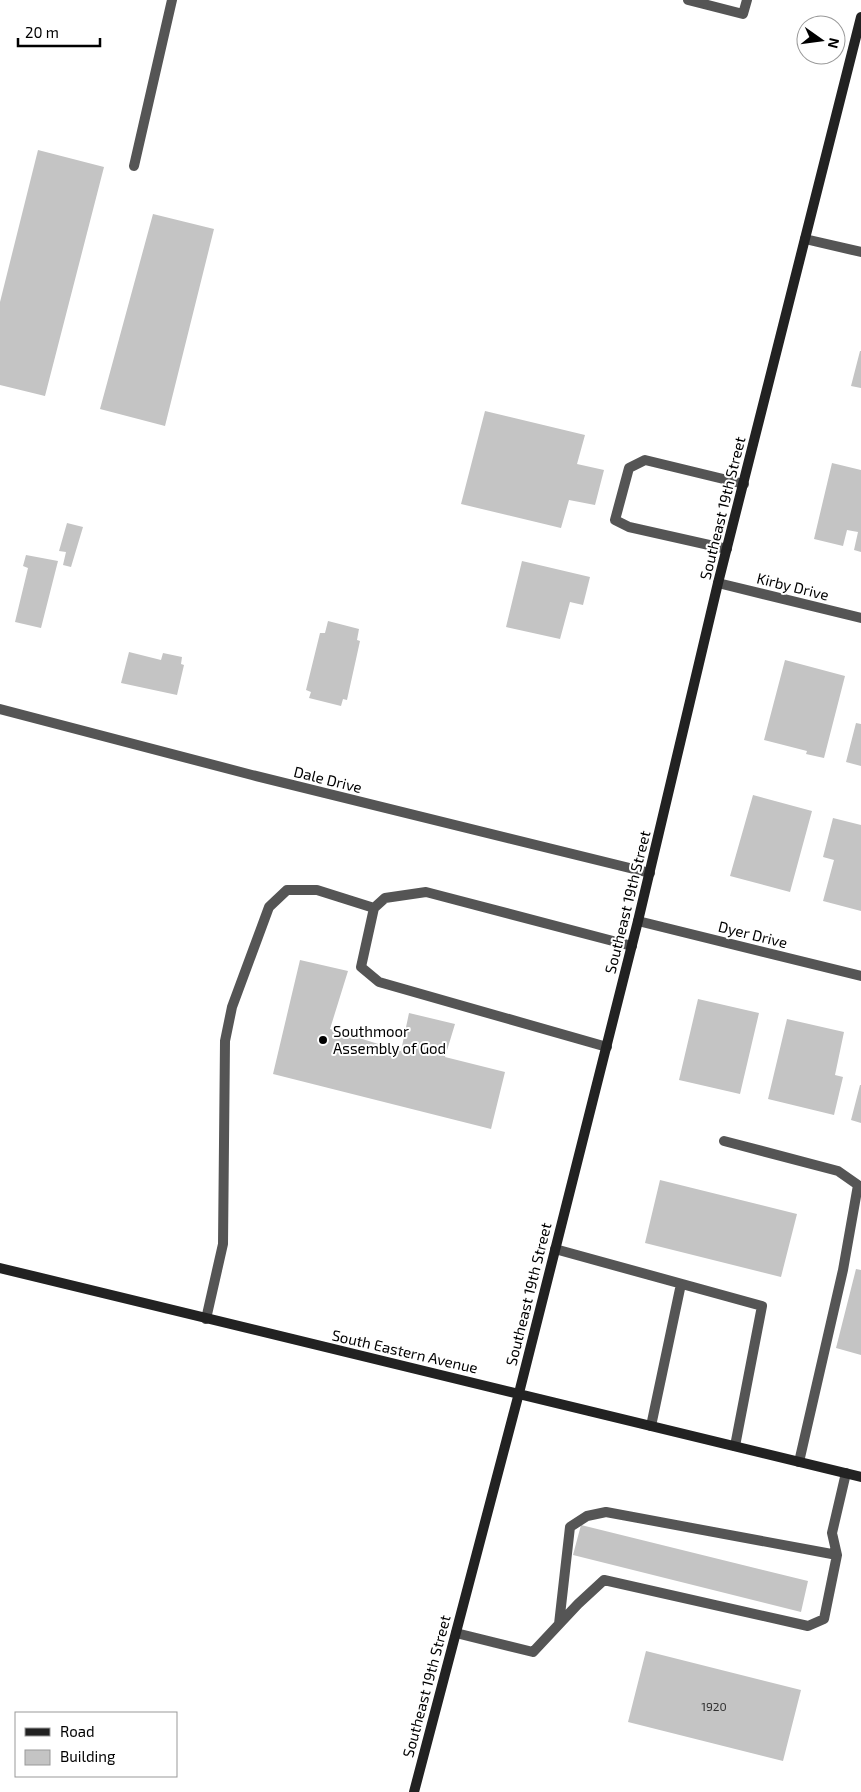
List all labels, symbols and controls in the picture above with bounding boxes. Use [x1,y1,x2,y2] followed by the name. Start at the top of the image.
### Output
[18,15,100,47] scale bar
[796,15,846,65] north arrow
[25,23,59,41] text: 20 m
[825,36,844,50] text: N
[695,434,749,581] street label: Southeast 19th Street
[755,568,831,604] street label: Kirby Drive
[292,762,364,796] street label: Dale Drive
[600,828,654,975] street label: Southeast 19th Street
[717,917,789,951] street label: Dyer Drive
[333,1022,446,1057] place label: Southmoor Assembly of God
[317,1034,329,1046] marker: Southmoor Assembly of God
[501,1220,555,1367] street label: Southeast 19th Street
[330,1325,480,1377] street label: South Eastern Avenue
[398,1612,454,1759] street label: Southeast 19th Street
[701,1699,727,1713] house number: 1920
[15,1712,178,1777] legend
[60,1722,95,1740] text: Road
[60,1747,116,1765] text: Building

